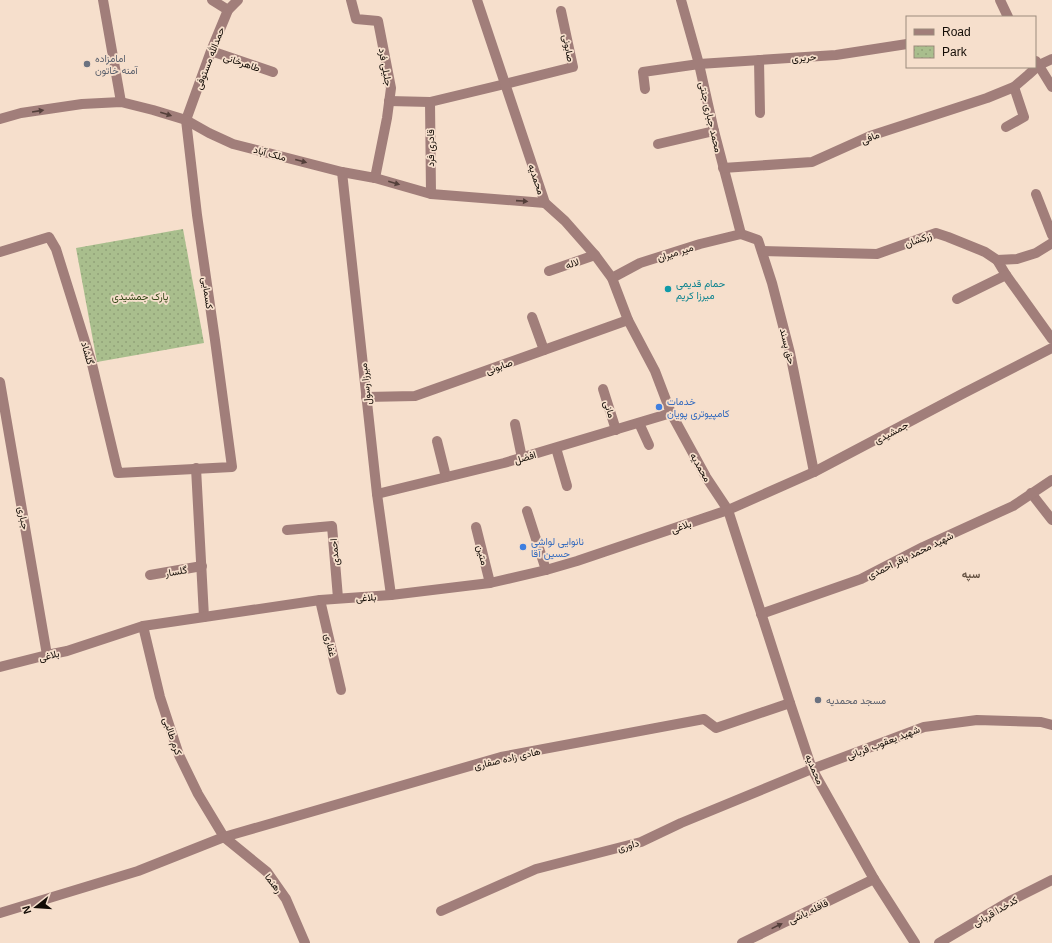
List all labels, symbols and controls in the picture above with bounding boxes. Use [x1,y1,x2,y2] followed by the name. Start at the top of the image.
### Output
[906,16,1036,68] legend
[193,25,227,91] street label: حمدالله مستوفی
[942,25,971,39] text: Road
[559,33,577,63] street label: صابونی
[942,45,968,59] text: Park
[376,47,394,87] street label: جلیلی فرد
[222,51,262,75] street label: طاهرخانی
[791,51,817,65] street label: حریری
[95,53,138,77] place label: امامزاده آمنه خاتون
[82,59,92,69] marker: امامزاده آمنه خاتون
[696,81,724,154] street label: محمد جباری جنتی
[32,108,44,114] one-way arrow
[160,111,172,117] one-way arrow
[425,129,437,167] street label: قادری فرد
[859,129,881,147] street label: مافی
[252,144,287,164] street label: ملک آباد
[295,159,307,165] one-way arrow
[525,162,547,196] street label: محمدیه
[388,180,400,186] one-way arrow
[516,197,528,204] one-way arrow
[903,230,934,250] street label: زرکشان
[656,241,695,264] street label: میر میران
[564,256,580,271] street label: لاله
[199,276,215,310] street label: کسمایی
[676,278,725,302] place label: حمام قدیمی میرزا کریم
[663,284,673,294] marker: حمام قدیمی میرزا کریم
[112,291,168,304] park label: پارک جمشیدی
[776,327,797,366] street label: حق پسند
[79,340,96,366] street label: گلشاد
[484,357,514,377] street label: صابونی
[358,362,374,406] street label: میرزا رسول
[667,396,730,421] place label: خدمات کامپیوتری پویان
[601,399,617,419] street label: مانی
[654,402,664,412] marker: خدمات کامپیوتری پویان
[872,419,911,447] street label: جمشیدی
[513,449,537,466] street label: افضل
[687,451,713,484] street label: محمدیه
[15,506,31,531] street label: جباری
[670,518,693,536] street label: بلاغی
[865,530,956,582] street label: شهید محمد باقر احمدی
[531,536,584,560] place label: نانوایی لواشی حسین آقا
[328,538,342,566] street label: احمدی
[518,542,528,552] marker: نانوایی لواشی حسین آقا
[474,544,490,566] street label: متین
[163,564,189,580] street label: گلسار
[962,568,981,582] district label: سپه
[355,591,377,605] street label: بلاغی
[322,633,338,658] street label: غفاری
[38,648,61,664] street label: بلاغی
[813,695,823,705] marker: مسجد محمدیه
[826,695,886,707] place label: مسجد محمدیه
[160,716,184,757] street label: کرم طالبی
[845,723,922,762] street label: شهید یعقوب قربانی
[473,745,542,772] street label: هادی زاده صفاری
[802,753,826,786] street label: محمدیه
[616,837,641,855] street label: داوری
[262,872,285,896] street label: رهنما
[16,887,56,927] north arrow
[971,894,1021,930] street label: کدخدا قربانی
[787,897,831,927] street label: قافله باشی
[20,904,33,915] text: N
[772,923,783,929] one-way arrow

